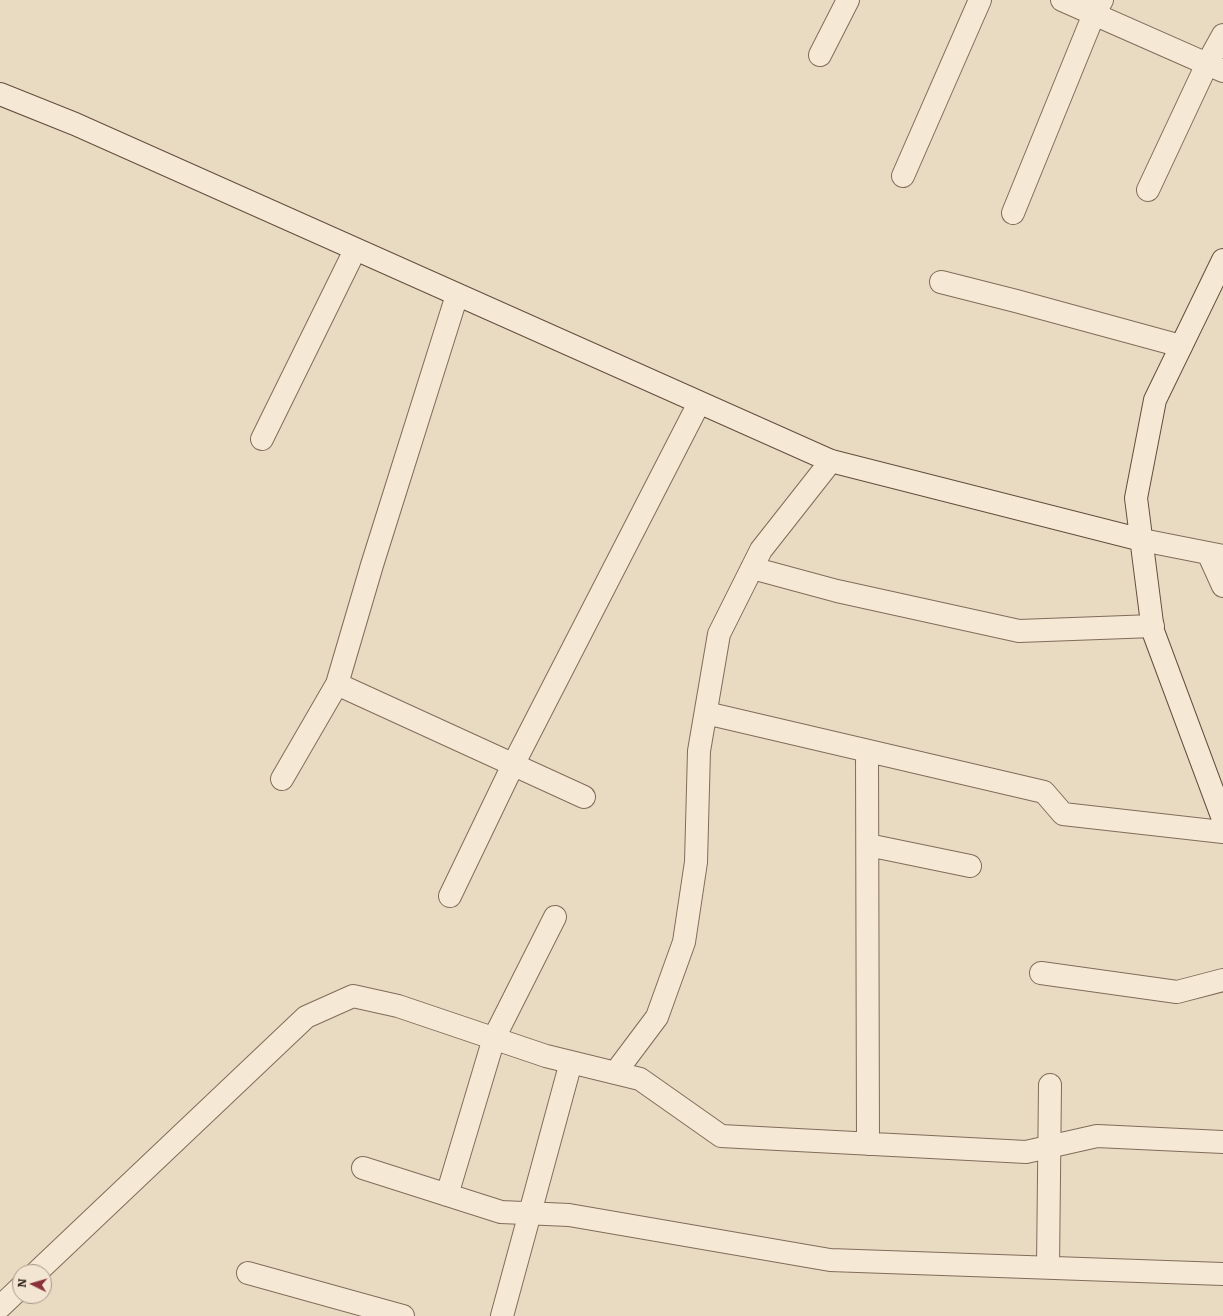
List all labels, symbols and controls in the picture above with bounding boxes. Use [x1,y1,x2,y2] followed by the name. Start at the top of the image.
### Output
[12,1264,52,1304] north arrow
[13,1278,29,1288] text: N

